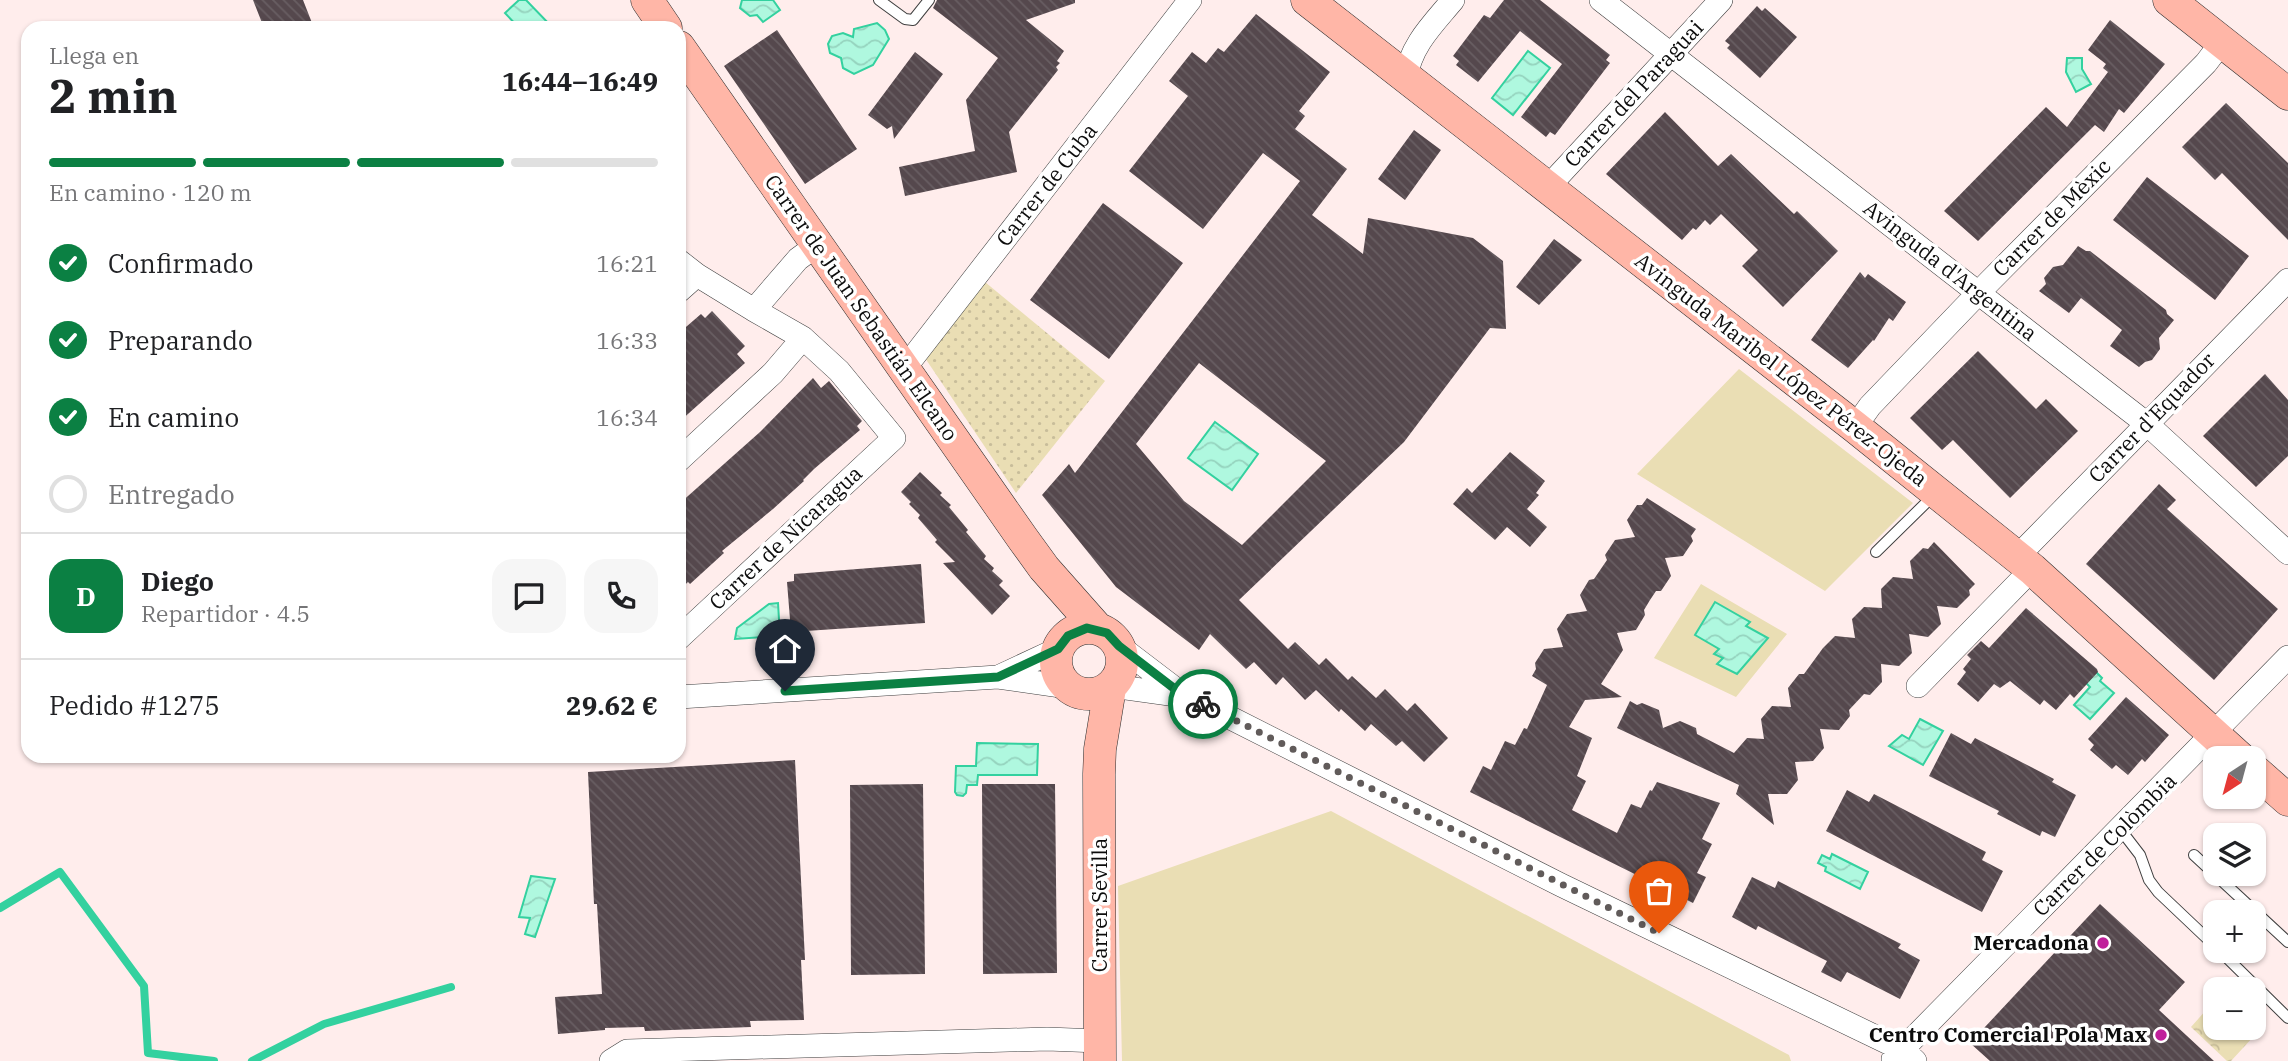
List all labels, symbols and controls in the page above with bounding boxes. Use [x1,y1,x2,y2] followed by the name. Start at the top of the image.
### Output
[1558,14,1709,173] street label: Carrer del Paraguai
[49,40,139,70] text: Llega en
[502,64,658,98] text: 16:44–16:49
[49,66,178,126] text: 2 min
[989,117,1103,252] street label: Carrer de Cuba
[1986,152,2116,282] street label: Carrer de Mèxic
[759,169,965,446] street label: Carrer de Juan Sebastián Elcano
[49,177,252,207] text: En camino · 120 m
[1858,194,2043,347] street label: Avinguda d'Argentina
[49,244,87,282] icon: check
[108,246,253,280] text: Confirmado
[1630,246,1934,492] street label: Avinguda Maribel López Pérez-Ojeda
[596,248,658,278] text: 16:21
[49,321,87,359] icon: check
[108,323,253,357] text: Preparando
[596,325,658,355] text: 16:33
[2082,346,2221,489] street label: Carrer d'Equador
[49,398,87,436] icon: check
[108,400,239,434] text: En camino
[596,402,658,432] text: 16:34
[703,459,868,616] street label: Carrer de Nicaragua
[108,477,235,511] text: Entregado
[492,559,566,633] button: chat
[584,559,658,633] button: phone
[141,564,214,598] text: Diego
[76,579,96,613] text: D
[141,598,310,628] text: Repartidor · 4.5
[755,619,815,691] pin
[766,630,804,668] icon: home
[1168,669,1238,739] courier
[1184,685,1222,723] icon: bike
[49,688,220,722] text: Pedido #1275
[566,688,658,722] text: 29.62 €
[2203,746,2266,808] north arrow
[2203,746,2266,1040] map controls
[2027,767,2182,922] street label: Carrer de Colòmbia
[2203,823,2266,886] button: layers
[1085,838,1113,972] street label: Carrer Sevilla
[1629,861,1689,933] pin
[1640,872,1678,910] icon: bag
[2203,900,2266,963] button: +
[1973,928,2089,956] place label: Mercadona
[2095,935,2111,951] marker: Mercadona
[2203,977,2266,1040] button: −
[1869,1020,2148,1048] place label: Centro Comercial Pola Max
[2153,1027,2169,1043] marker: Centro Comercial Pola Max

